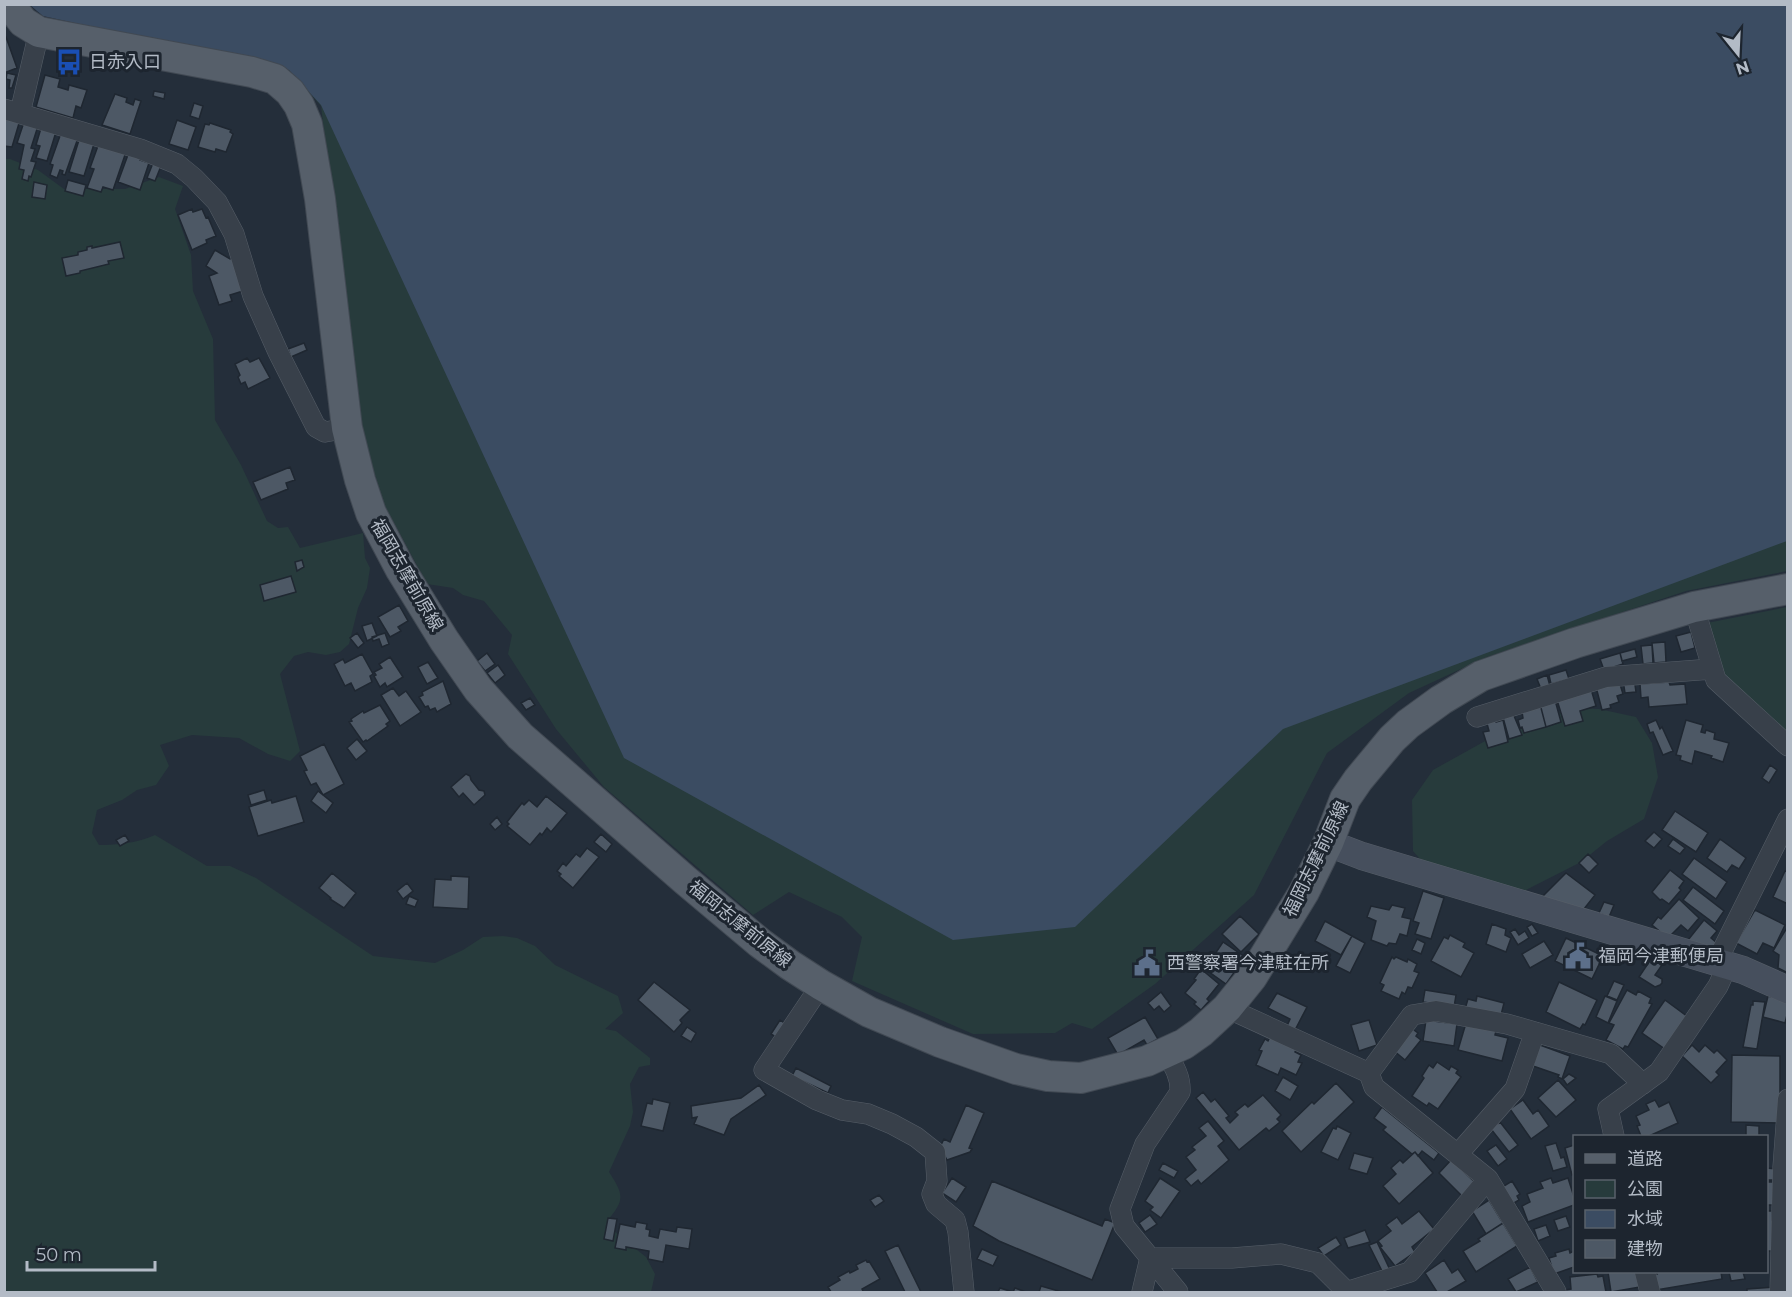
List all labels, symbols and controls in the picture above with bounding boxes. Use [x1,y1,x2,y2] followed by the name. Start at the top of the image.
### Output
[1708,24,1768,84] north arrow
[54,47,84,77] bus stop icon: 日赤入口
[89,51,161,73] place label: 日赤入口
[1733,57,1752,79] text: N
[366,515,448,635] street label: 福岡志摩前原線
[1278,798,1354,920] street label: 福岡志摩前原線
[684,876,796,972] street label: 福岡志摩前原線
[1563,941,1593,971] public building icon: 福岡今津郵便局
[1598,945,1724,967] place label: 福岡今津郵便局
[1132,948,1162,978] public building icon: 西警察署今津駐在所
[1167,952,1329,974] place label: 西警察署今津駐在所
[1573,1135,1768,1273] legend
[1627,1148,1663,1170] text: 道路
[1627,1178,1663,1200] text: 公園
[1627,1208,1663,1230] text: 水域
[27,1234,154,1272] scale bar
[1627,1238,1663,1260] text: 建物
[36,1244,82,1266] text: 50 m

